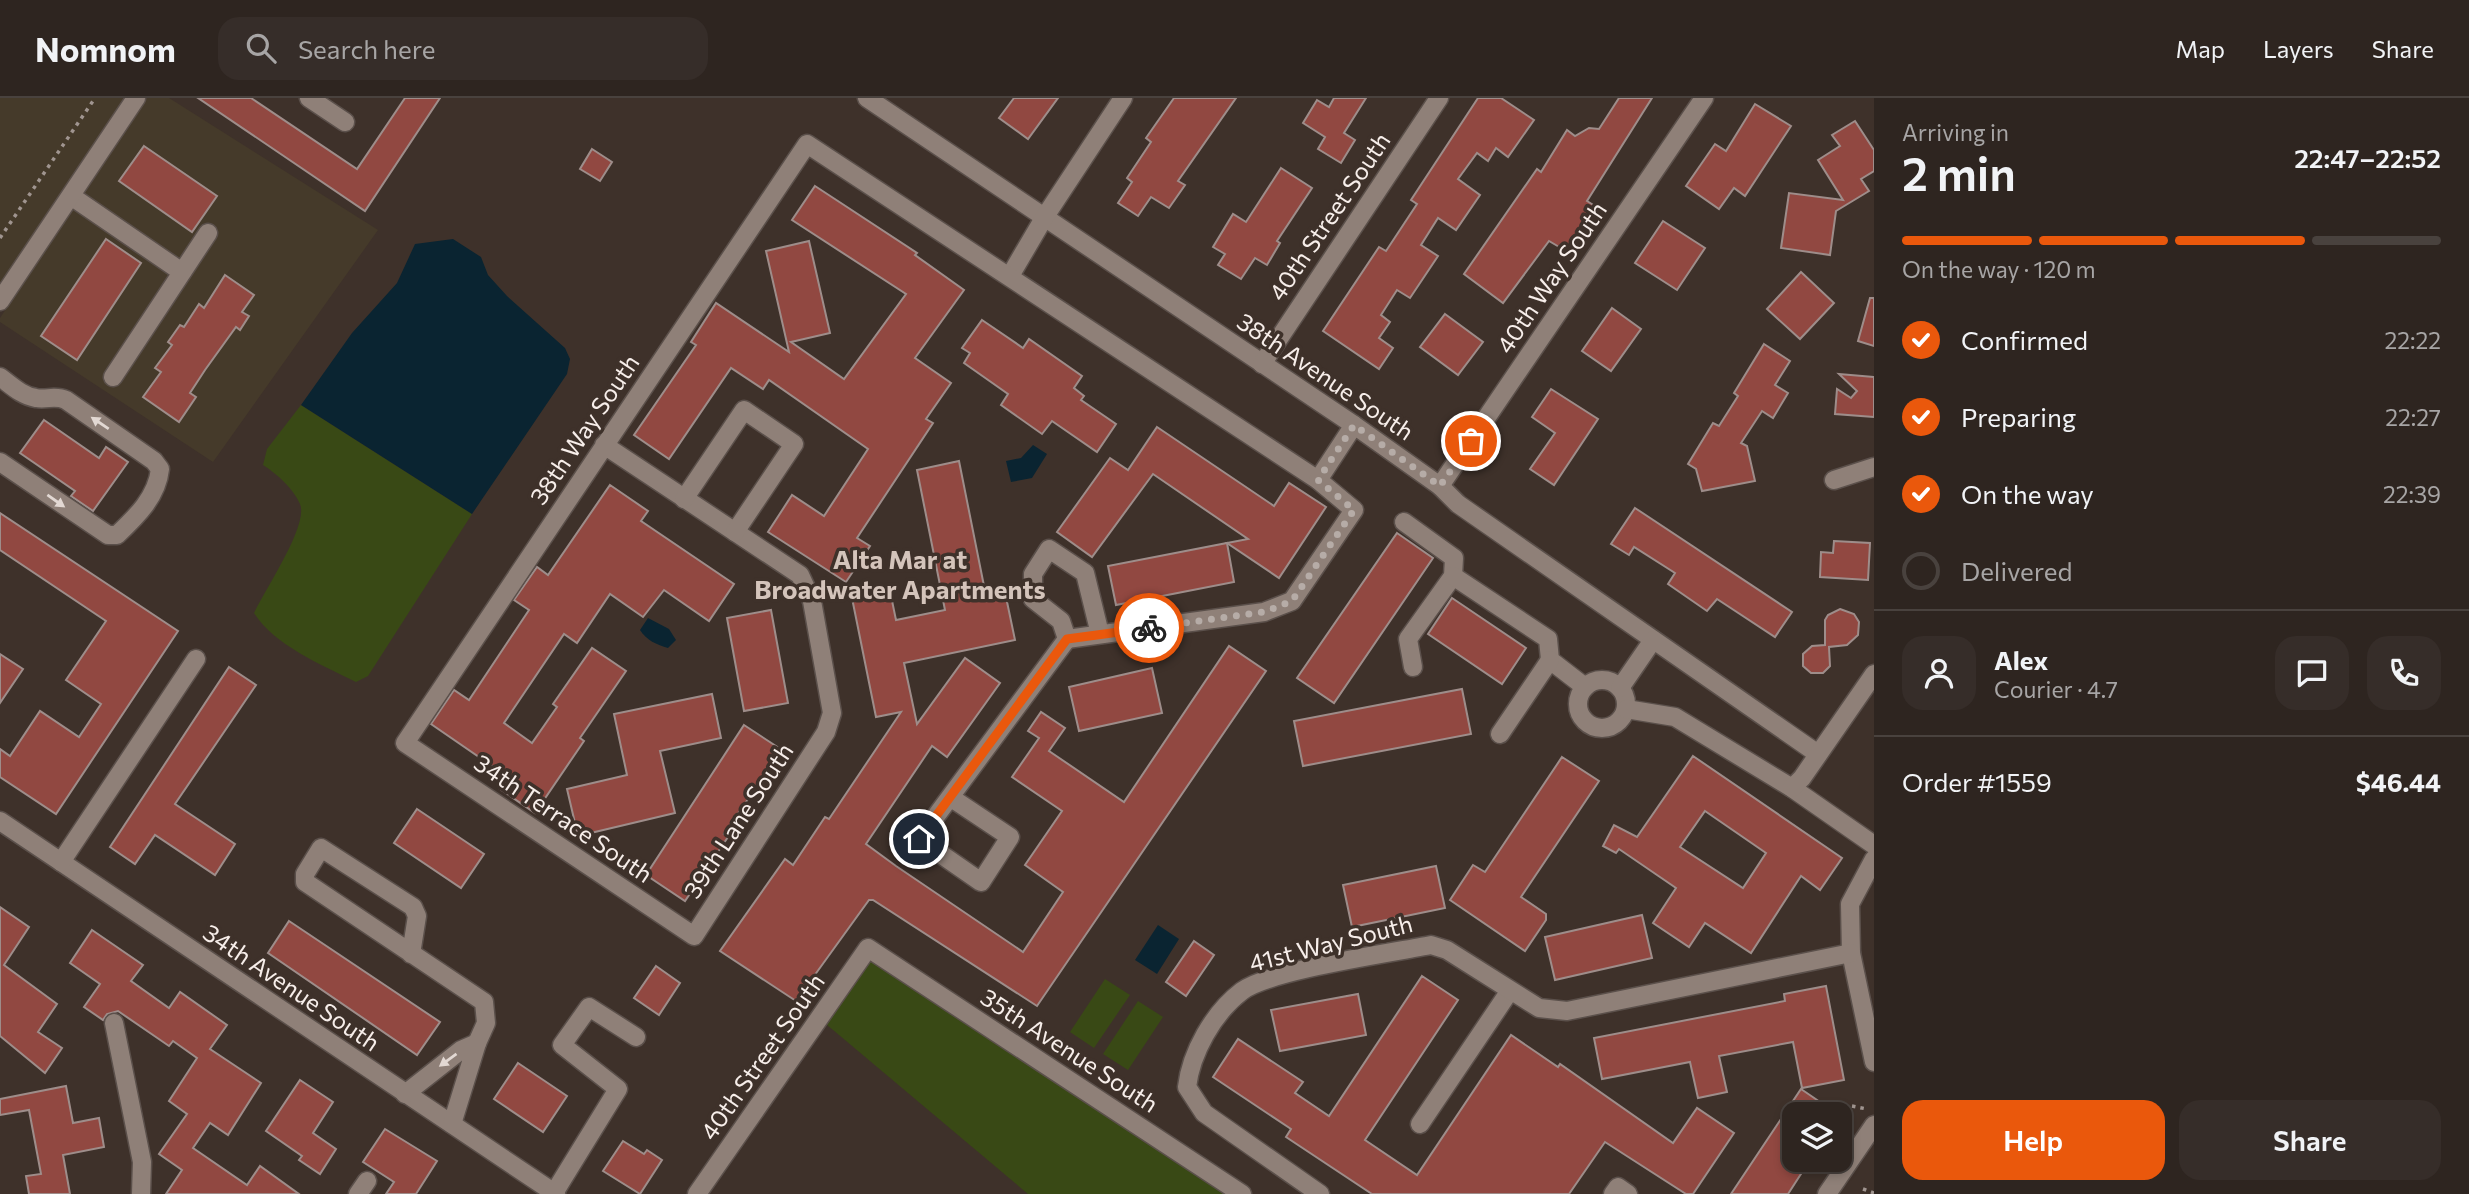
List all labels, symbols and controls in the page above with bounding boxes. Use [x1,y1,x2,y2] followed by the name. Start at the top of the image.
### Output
[218,17,708,80] search box
[35,28,176,69] text: Nomnom
[242,29,280,67] icon: search
[298,33,435,64] text: Search here
[2176,34,2225,63] text: Map
[2263,34,2334,63] text: Layers
[2372,34,2434,63] text: Share
[1902,118,2009,146] text: Arriving in
[1262,127,1396,306] street label: 40th Street South
[2294,142,2441,173] text: 22:47–22:52
[1902,144,2016,200] text: 2 min
[1489,196,1612,358] street label: 40th Way South
[1902,255,2096,283] text: On the way · 120 m
[1232,306,1420,446] street label: 38th Avenue South
[1902,321,1940,359] icon: check
[1961,324,2088,355] text: Confirmed
[2385,326,2441,354] text: 22:22
[523,349,645,510] street label: 38th Way South
[1902,398,1940,436] icon: check
[1961,401,2076,432] text: Preparing
[2385,403,2441,431] text: 22:27
[1441,411,1501,471] pin
[90,417,109,430] one-way arrow
[1452,422,1490,460] icon: bag
[1902,475,1940,513] icon: check
[1961,478,2094,509] text: On the way
[2383,480,2441,508] text: 22:39
[47,494,65,508] one-way arrow
[754,543,1046,604] district label: Alta Mar at Broadwater Apartments
[1961,555,2072,586] text: Delivered
[1114,593,1184,663] courier
[1130,609,1168,647] icon: bike
[1902,636,1976,710] button: person
[2275,636,2349,710] button: chat
[2367,636,2441,710] button: phone
[1994,644,2048,675] text: Alex
[1994,675,2118,703] text: Courier · 4.7
[677,737,799,903] street label: 39th Lane South
[469,747,658,888] street label: 34th Terrace South
[1902,766,2052,797] text: Order #1559
[2356,766,2441,797] text: $46.44
[889,809,949,869] pin
[900,820,938,858] icon: home
[1246,908,1415,977] street label: 41st Way South
[198,917,385,1056] street label: 34th Avenue South
[694,968,830,1145] street label: 40th Street South
[976,982,1164,1118] street label: 35th Avenue South
[439,1052,457,1066] one-way arrow
[1902,1100,2165,1180] button: Help
[2179,1100,2441,1180] button: Share
[1782,1102,1852,1172] map controls
[1782,1102,1852,1172] button: layers

